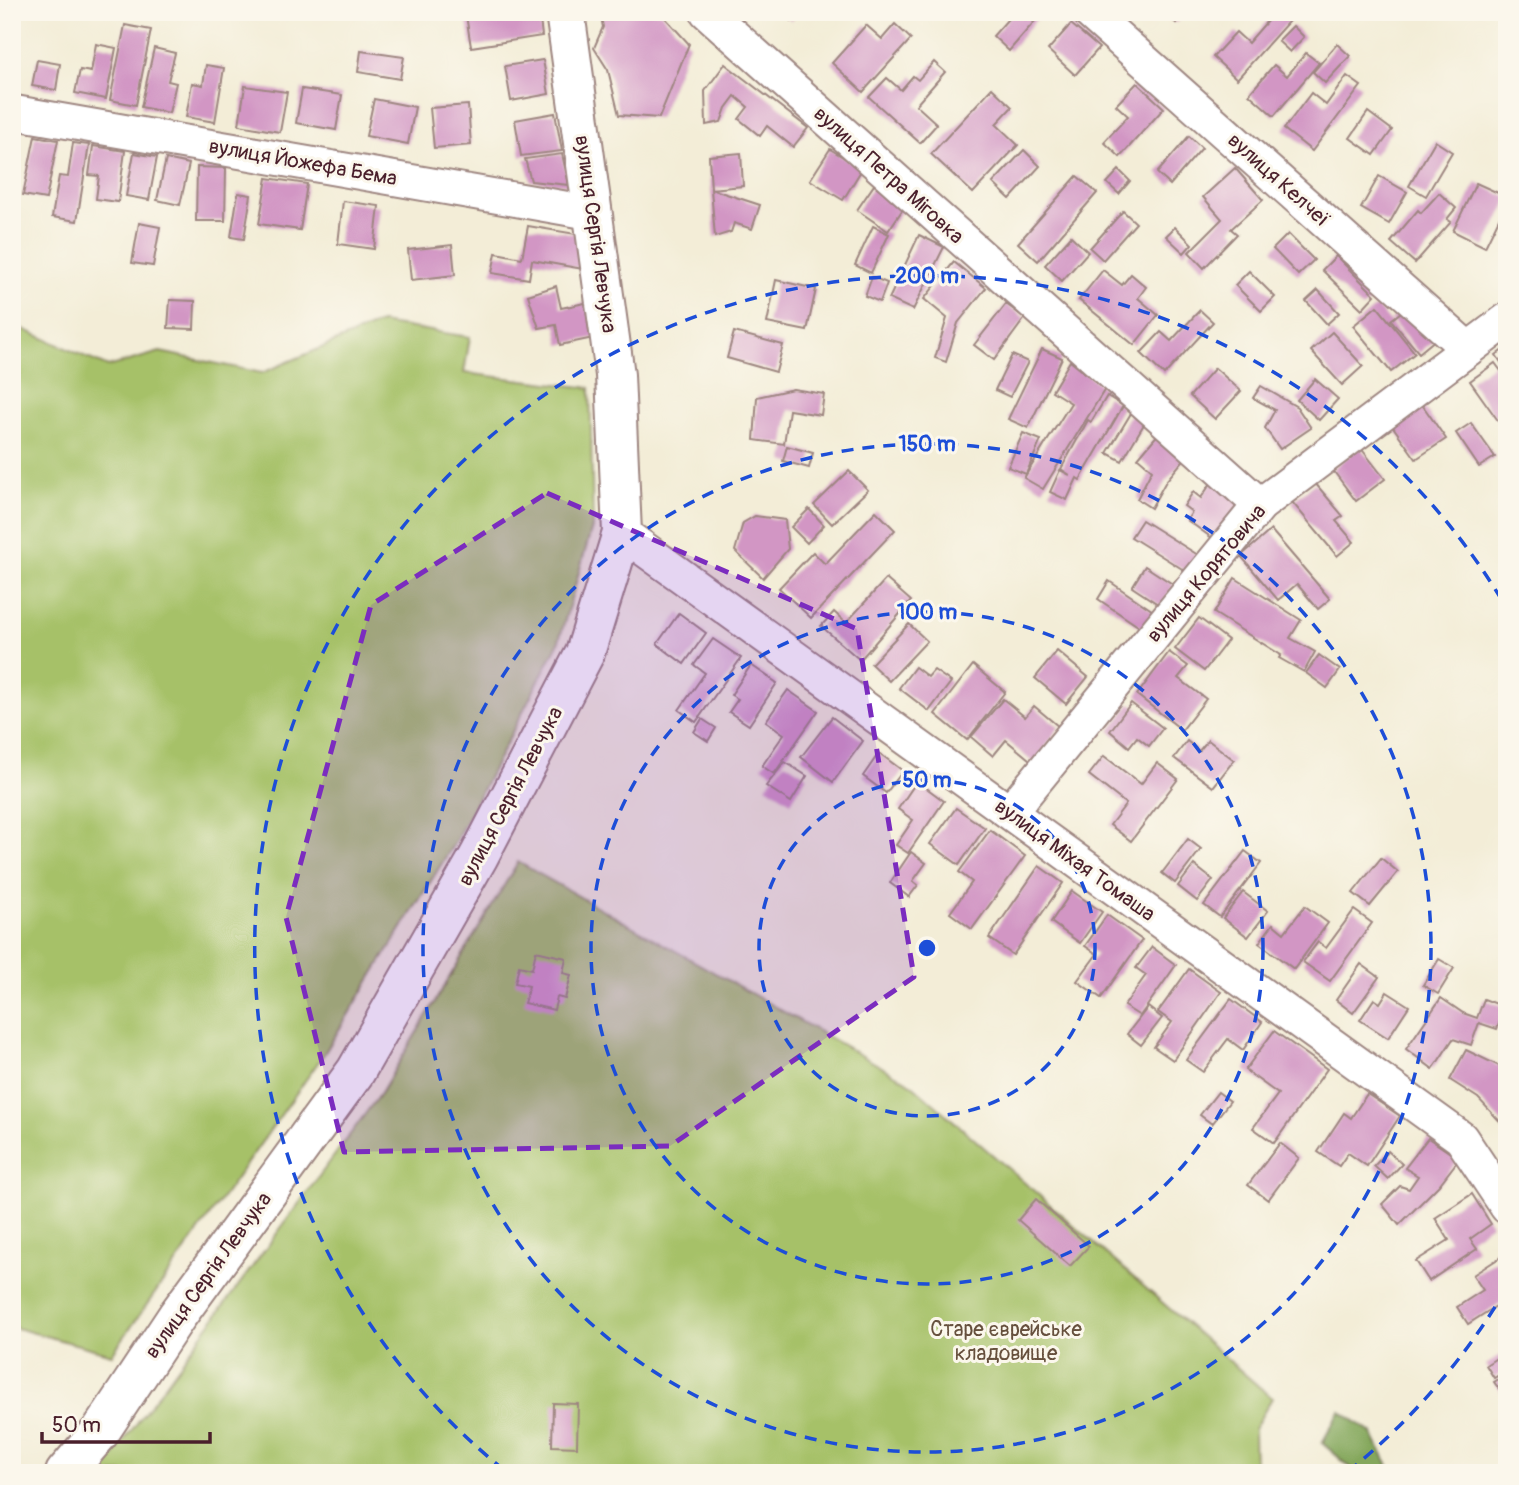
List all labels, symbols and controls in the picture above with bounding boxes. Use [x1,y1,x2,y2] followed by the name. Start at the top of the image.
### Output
[808,101,969,250] street label: вулиця Петра Міговка
[1222,127,1336,234] street label: вулиця Келчеї
[207,133,399,192] street label: вулиця Йожефа Бема
[568,134,623,335] street label: вулиця Сергія Левчука
[895,263,959,290] text: 200 m
[898,431,956,458] text: 150 m
[1141,499,1272,648] street label: вулиця Корятовича
[897,599,957,626] text: 100 m
[452,702,569,891] street label: вулиця Сергія Левчука
[903,767,952,794] text: 50 m
[989,793,1160,928] street label: вулиця Міхая Томаша
[915,936,939,960] centre of rings
[139,1187,278,1364] street label: вулиця Сергія Левчука
[930,1316,1082,1367] park label: Старе єврейське кладовище
[42,1401,210,1445] scale bar
[52,1412,101,1439] text: 50 m

